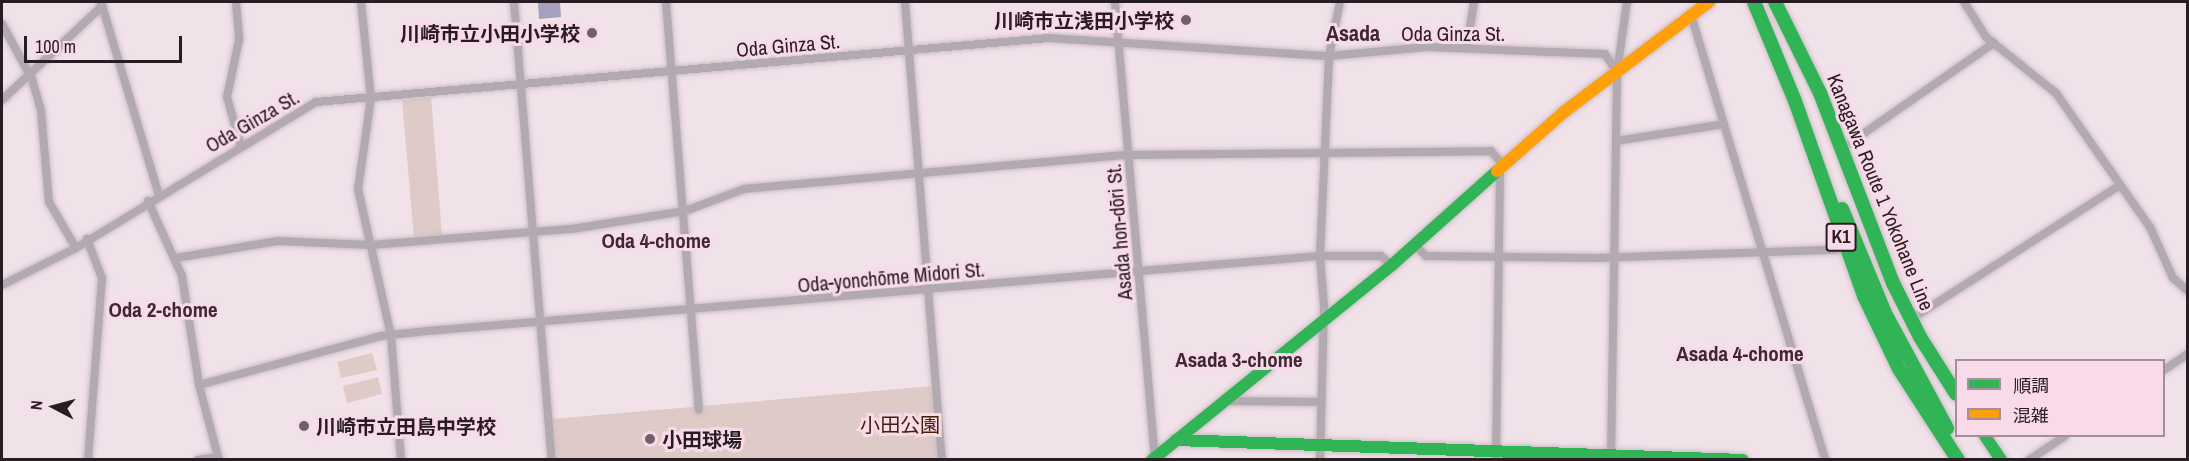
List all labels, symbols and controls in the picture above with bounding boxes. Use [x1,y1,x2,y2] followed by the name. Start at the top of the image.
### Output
[994,8,1174,32] place label: 川崎市立浅田小学校
[1179,13,1193,27] marker: 川崎市立浅田小学校
[400,21,580,45] place label: 川崎市立小田小学校
[1326,21,1380,47] district label: Asada
[1401,21,1505,45] street label: Oda Ginza St.
[27,24,184,62] scale bar
[585,26,599,40] marker: 川崎市立小田小学校
[735,29,841,61] street label: Oda Ginza St.
[35,34,76,59] text: 100 m
[1822,70,1940,314] street label: Kanagawa Route 1 Yokohane Line
[201,85,303,157] street label: Oda Ginza St.
[1101,163,1137,301] street label: Asada hon-dōri St.
[1824,222,1858,252] road number: K1
[601,228,711,254] district label: Oda 4-chome
[796,257,986,297] street label: Oda-yonchōme Midori St.
[108,297,218,323] district label: Oda 2-chome
[1676,341,1804,367] district label: Asada 4-chome
[1175,347,1303,373] district label: Asada 3-chome
[1955,359,2165,437] legend
[2013,373,2049,398] text: 順調
[24,377,84,437] north arrow
[25,399,48,411] text: N
[2013,403,2049,428] text: 混雑
[860,412,940,436] park label: 小田公園
[316,414,496,438] place label: 川崎市立田島中学校
[297,419,311,433] marker: 川崎市立田島中学校
[662,427,742,451] place label: 小田球場
[643,432,657,446] marker: 小田球場

